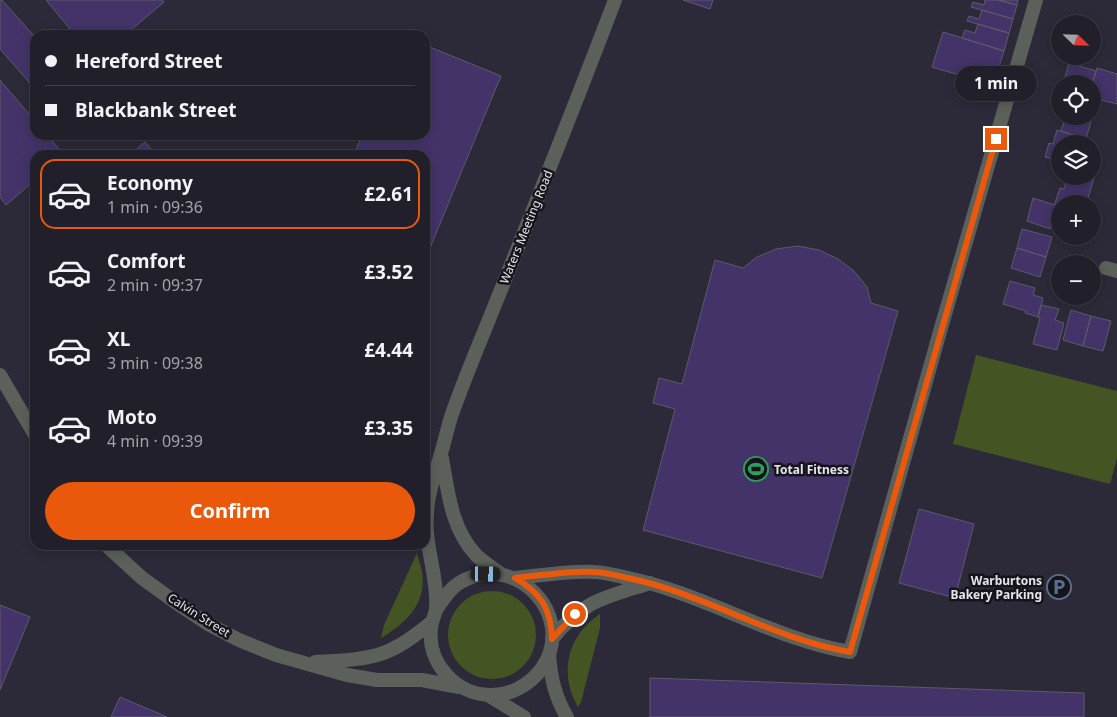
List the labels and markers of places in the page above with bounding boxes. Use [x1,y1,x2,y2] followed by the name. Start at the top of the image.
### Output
[743,456,769,482] sports icon: Total Fitness
[774,461,849,478] place label: Total Fitness
[950,572,1042,603] place label: Warburtons Bakery Parking
[1046,574,1072,600] parking icon: Warburtons Bakery Parking

